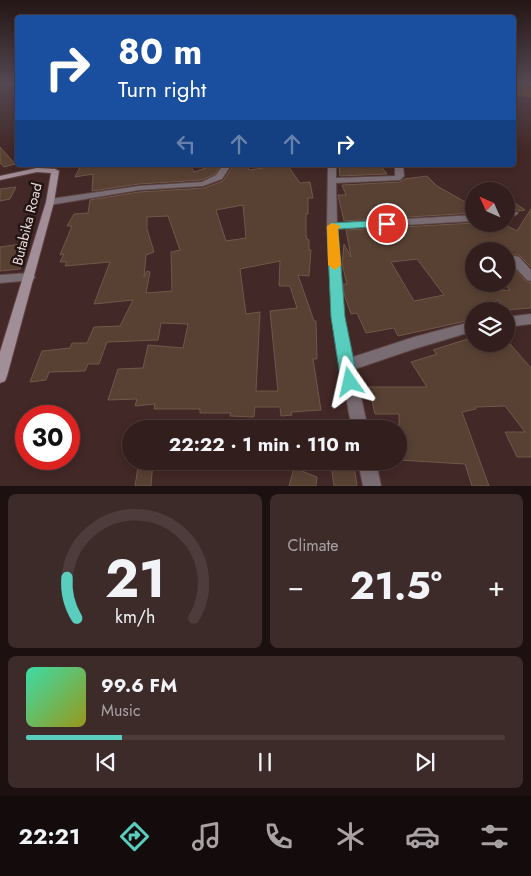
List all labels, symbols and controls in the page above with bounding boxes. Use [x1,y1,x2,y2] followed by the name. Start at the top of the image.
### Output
[118,27,202,77] text: 80 m
[35,35,100,100] icon: right
[118,73,206,105] text: Turn right
[172,130,200,158] icon: left
[225,130,253,158] icon: ahead
[278,130,306,158] icon: ahead
[331,130,359,158] icon: right
[7,181,47,267] street label: Butabika Road
[465,182,515,232] north arrow
[465,182,515,352] map controls
[366,203,408,245] pin
[373,210,401,238] icon: arrive
[465,242,515,292] button: search
[465,302,515,352] button: layers
[323,355,375,407] position arrow
[15,405,80,470] speed limit sign: 30
[169,431,360,458] text: 22:22 · 1 min · 110 m
[288,534,339,557] text: Climate
[104,541,165,617] text: 21
[350,558,442,613] text: 21.5°
[288,566,304,607] text: −
[488,566,505,607] text: +
[115,604,155,630] text: km/h
[101,672,177,699] text: 99.6 FM
[101,699,141,722] text: Music
[92,748,120,776] icon: previous
[251,748,279,776] icon: pause
[411,748,439,776] icon: next
[117,819,152,854] icon: directions
[189,819,224,854] icon: music
[261,819,296,854] icon: phone
[333,819,368,854] icon: climate
[405,819,440,854] icon: car
[477,819,512,854] icon: filters
[19,820,80,852] text: 22:21

